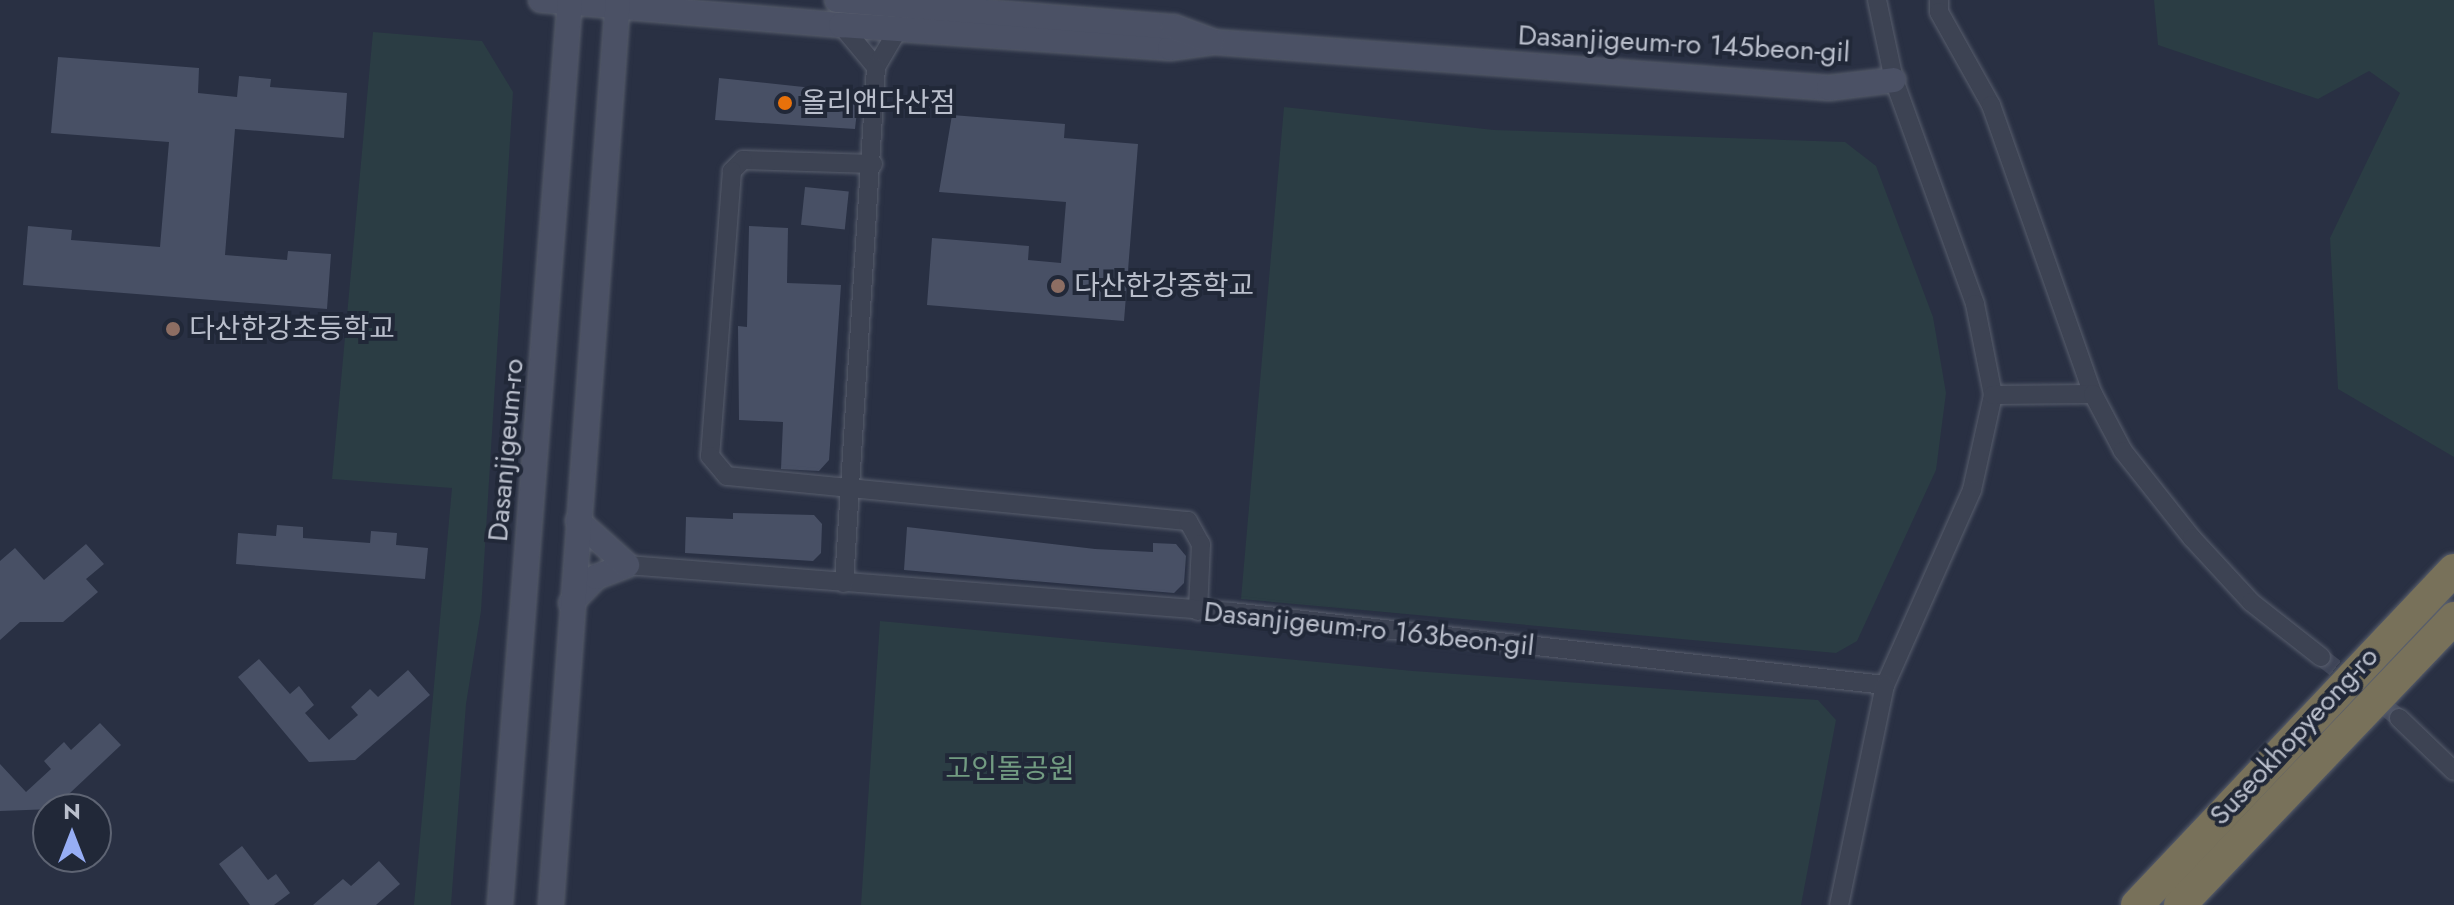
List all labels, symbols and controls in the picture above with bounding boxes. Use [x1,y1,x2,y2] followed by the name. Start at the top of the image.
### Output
[1517,19,1851,69] street label: Dasanjigeum-ro 145beon-gil
[801,86,956,120] place label: 올리앤다산점
[776,94,794,112] marker: 올리앤다산점
[1074,269,1254,303] place label: 다산한강중학교
[1049,277,1067,295] marker: 다산한강중학교
[189,312,395,346] place label: 다산한강초등학교
[164,320,182,338] marker: 다산한강초등학교
[481,357,531,543] street label: Dasanjigeum-ro
[1202,595,1536,663] street label: Dasanjigeum-ro 163beon-gil
[2203,640,2385,832] street label: Suseokhopyeong-ro
[946,752,1074,786] park label: 고인돌공원
[32,793,112,873] north arrow
[63,795,81,827] text: N

